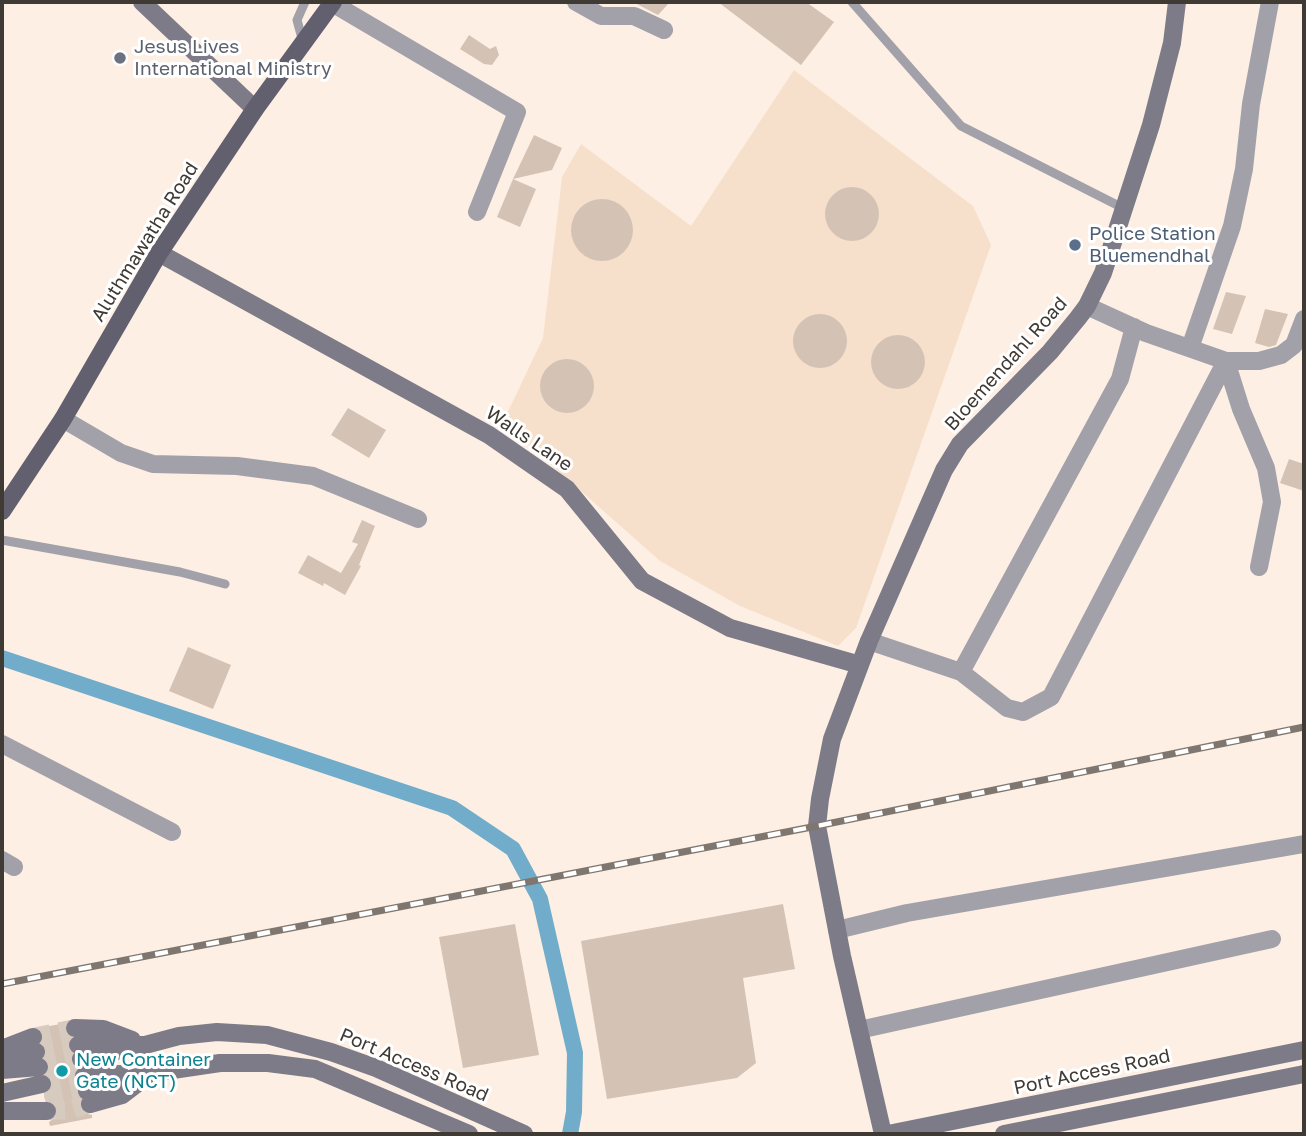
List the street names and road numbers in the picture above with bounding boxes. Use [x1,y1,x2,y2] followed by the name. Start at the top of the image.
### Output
[87,158,203,326] street label: Aluthmawatha Road
[940,292,1072,436] street label: Bloemendahl Road
[481,402,577,476] street label: Walls Lane
[336,1023,492,1107] street label: Port Access Road
[1012,1044,1172,1100] street label: Port Access Road

